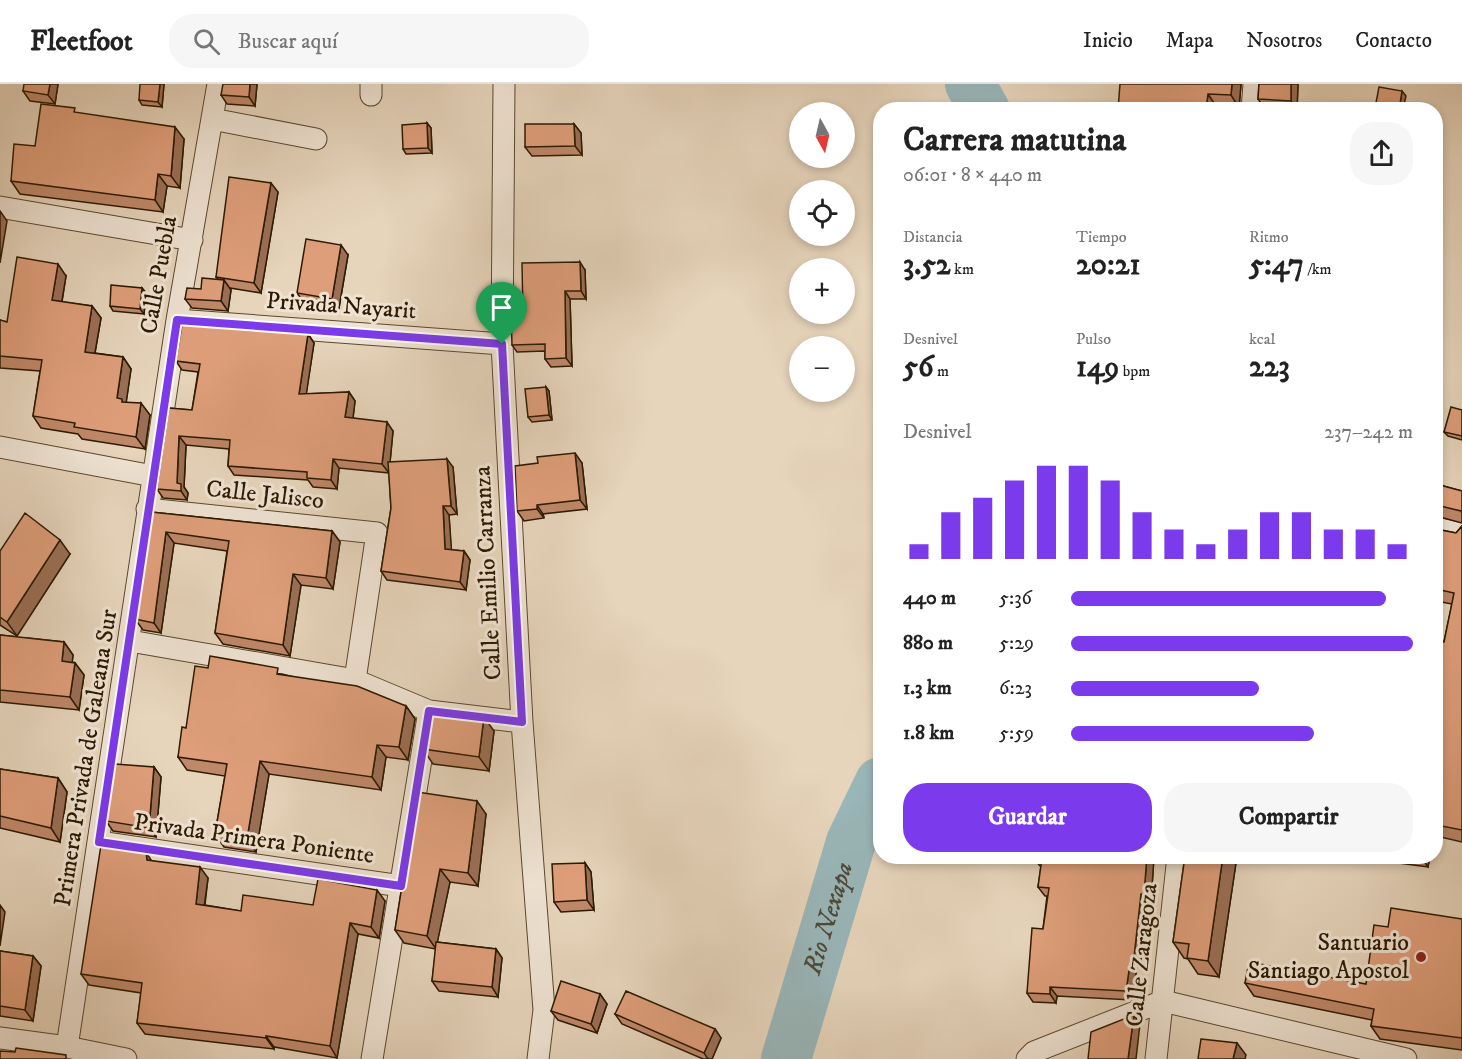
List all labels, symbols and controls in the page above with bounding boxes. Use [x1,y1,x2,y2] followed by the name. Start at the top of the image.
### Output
[169,14,589,68] search box
[30,24,133,59] text: Fleetfoot
[190,25,223,58] icon: search
[238,28,338,55] text: Buscar aquí
[1083,28,1133,54] text: Inicio
[1166,28,1213,54] text: Mapa
[1246,28,1322,54] text: Nosotros
[1355,28,1432,54] text: Contacto
[789,102,855,168] north arrow
[789,102,855,402] map controls
[903,120,1126,161] text: Carrera matutina
[1350,122,1413,185] button: share
[903,163,1042,188] text: 06:01 · 8 × 440 m
[789,180,855,246] button: locate
[134,213,184,336] street label: Calle Puebla
[903,227,962,247] text: Distancia
[1076,227,1127,247] text: Tiempo
[1249,227,1289,247] text: Ritmo
[903,247,951,284] text: 3.52
[1076,247,1140,284] text: 20:21
[1249,247,1304,284] text: 5:47
[789,258,855,324] button: +
[951,259,974,279] text: km
[1304,259,1332,279] text: /km
[476,282,527,344] pin
[265,286,417,326] street label: Privada Nayarit
[485,291,518,324] icon: arrive
[903,329,958,349] text: Desnivel
[1076,329,1111,349] text: Pulso
[1249,329,1275,349] text: kcal
[789,336,855,402] button: −
[903,349,934,386] text: 56
[1076,349,1119,386] text: 149
[1249,349,1290,386] text: 223
[934,361,949,381] text: m
[1119,361,1150,381] text: bpm
[903,420,972,445] text: Desnivel
[1324,420,1413,445] text: 237–242 m
[467,464,509,681] street label: Calle Emilio Carranza
[205,474,325,516] street label: Calle Jalisco
[903,586,956,611] text: 440 m
[999,586,1032,611] text: 5:36
[48,607,124,909] street label: Primera Privada de Galeana Sur
[903,631,953,656] text: 880 m
[999,631,1034,656] text: 5:29
[903,676,952,701] text: 1.3 km
[999,676,1032,701] text: 6:23
[903,721,954,746] text: 1.8 km
[999,721,1034,746] text: 5:59
[903,783,1152,852] button: Guardar
[1164,783,1413,852] button: Compartir
[132,807,376,871] street label: Privada Primera Poniente
[795,858,861,979] water label: Rio Nexapa
[1120,881,1165,1028] street label: Calle Zaragoza
[1248,928,1410,986] place label: Santuario Santiago Apostol
[1414,950,1428,964] marker: Santuario Santiago Apostol

